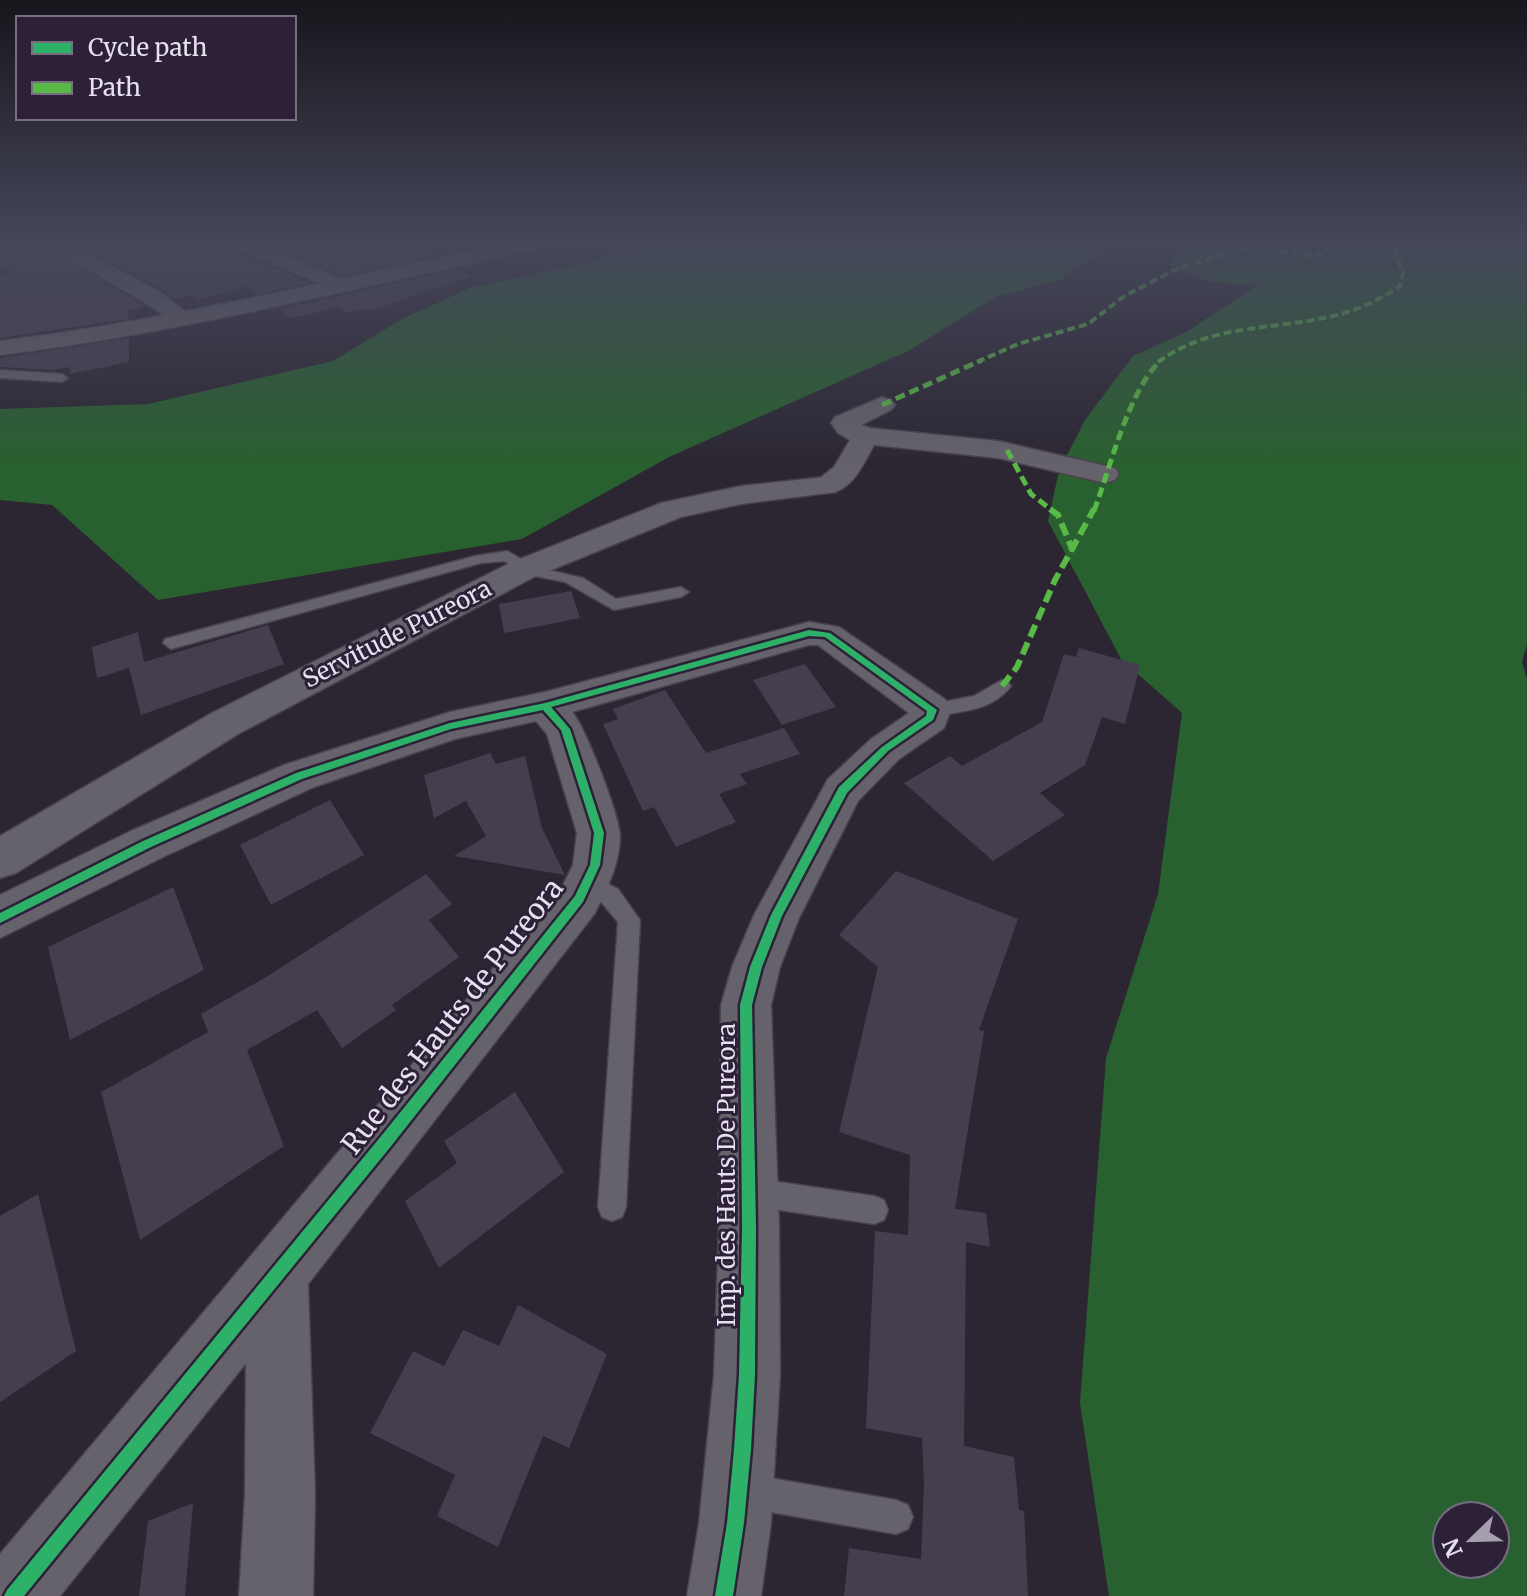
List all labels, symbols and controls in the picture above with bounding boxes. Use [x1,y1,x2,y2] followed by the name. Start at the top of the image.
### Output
[16,16,296,120] legend
[88,32,207,63] text: Cycle path
[88,72,141,103] text: Path
[297,573,496,694] street label: Servitude Pureora
[333,871,571,1161] street label: Rue des Hauts de Pureora
[711,1023,742,1327] street label: Imp. des Hauts De Pureora
[1431,1500,1511,1580] north arrow
[1436,1534,1469,1561] text: N

